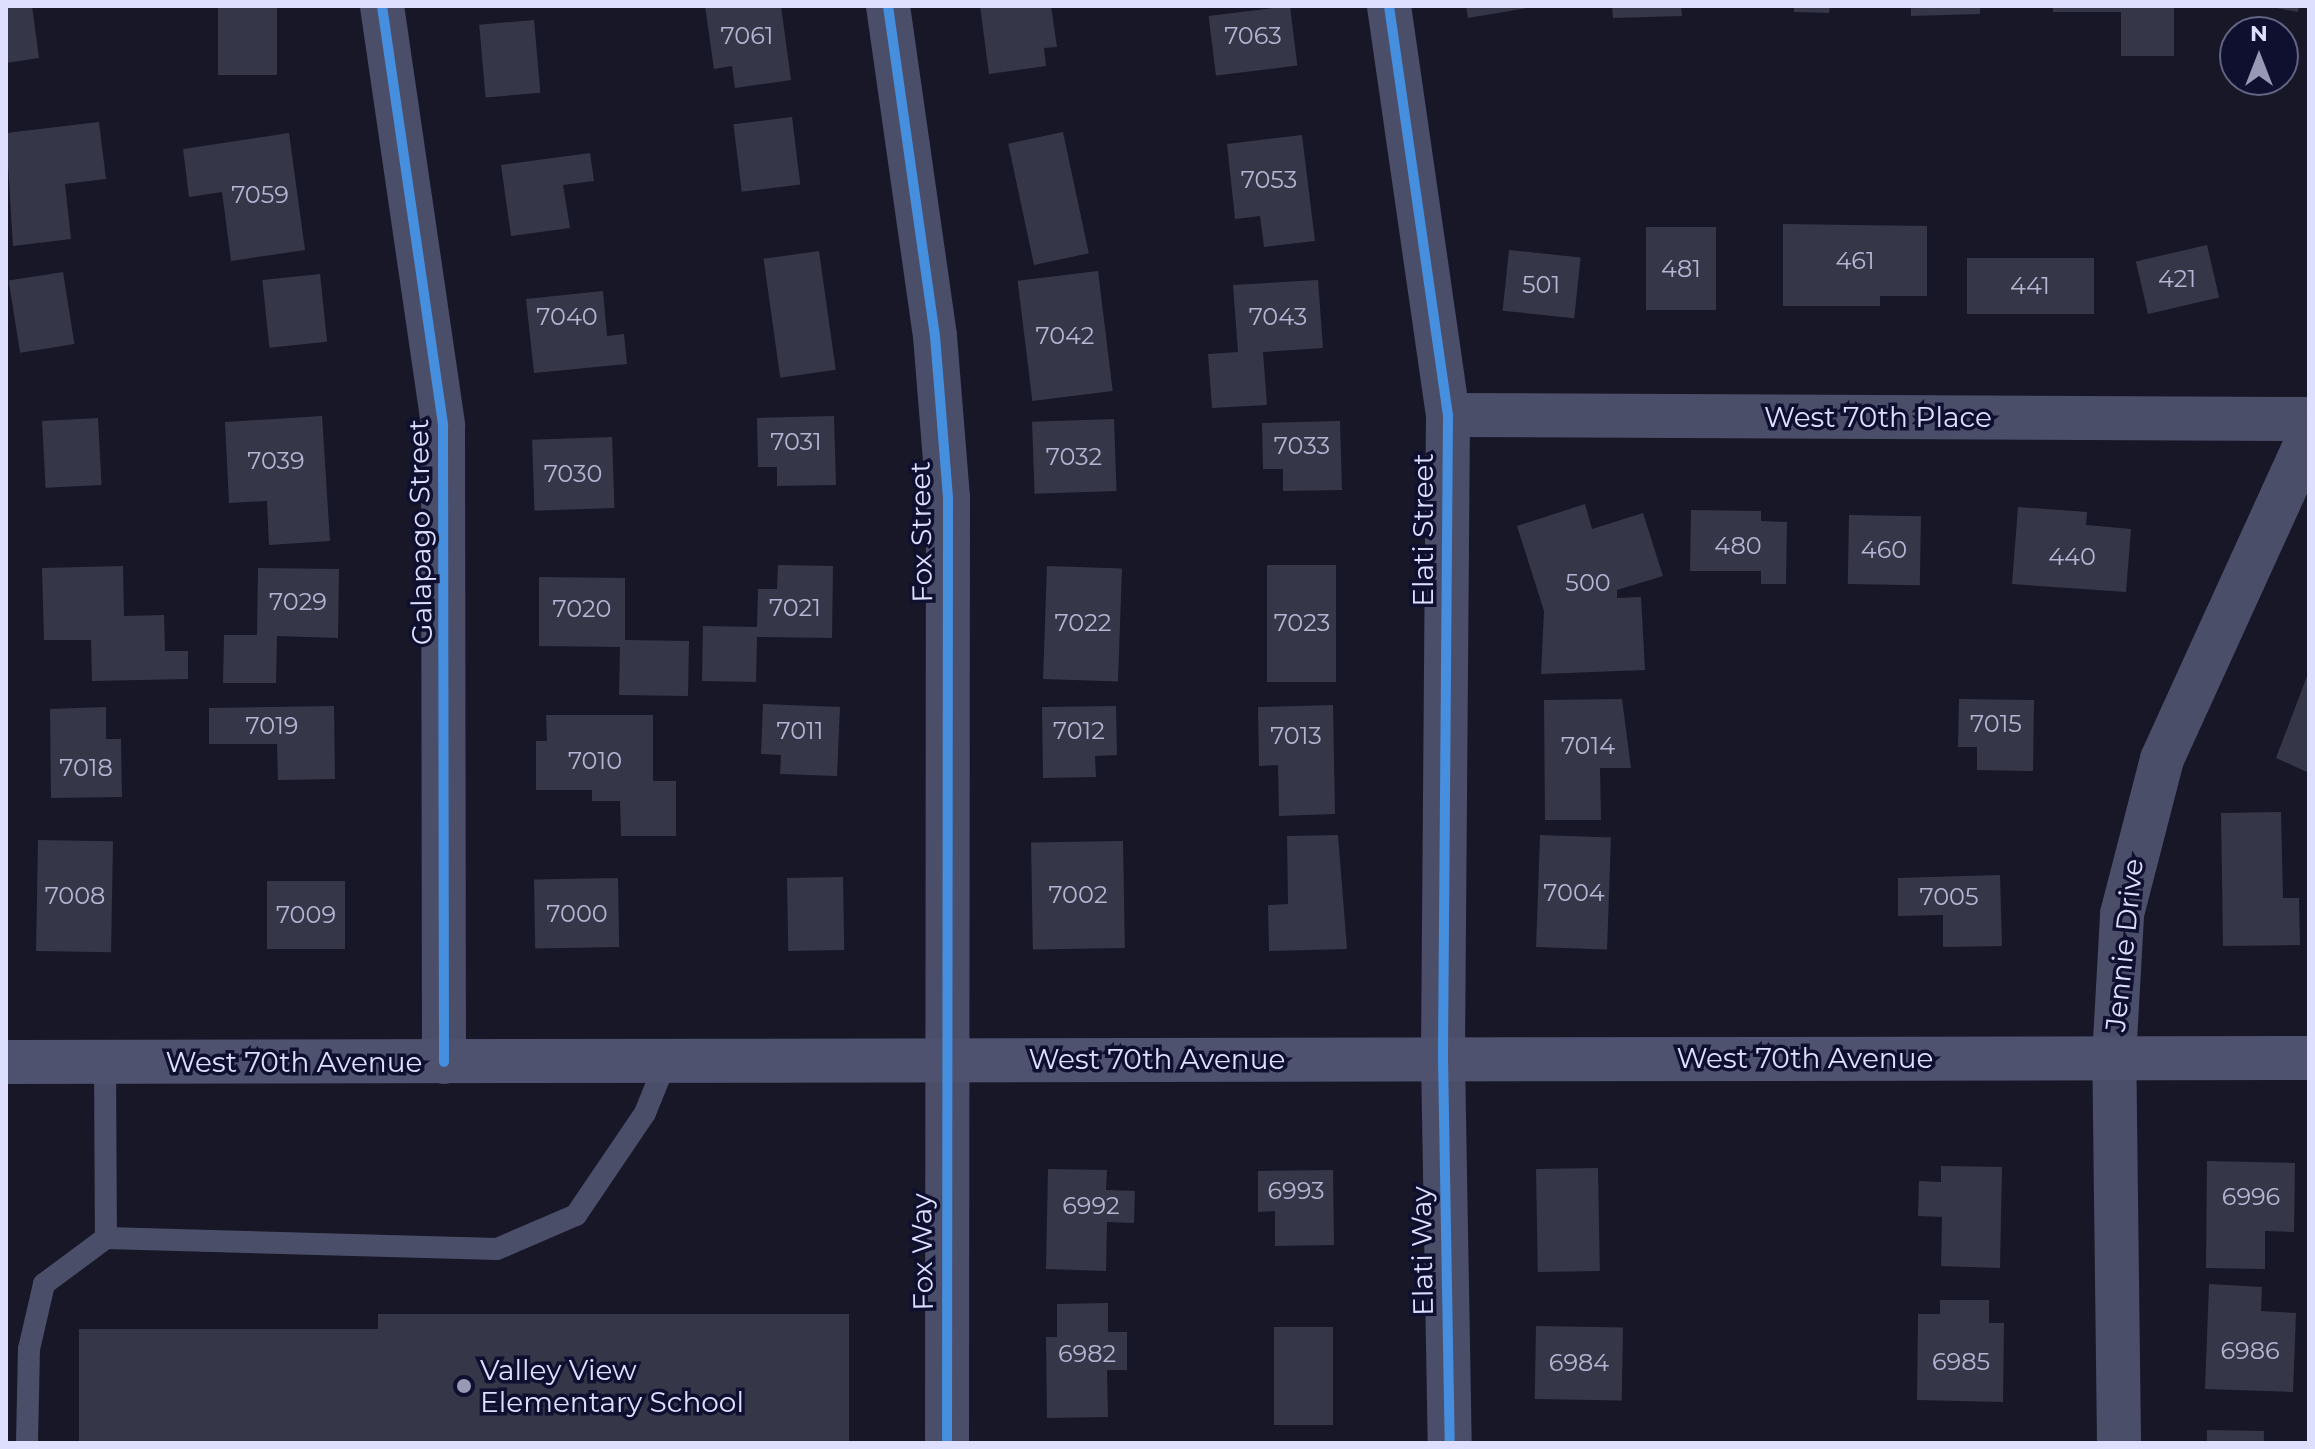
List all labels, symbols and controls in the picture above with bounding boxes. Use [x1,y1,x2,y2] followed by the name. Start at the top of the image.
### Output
[2219,16,2299,96] north arrow
[2250,20,2268,47] text: N
[721,22,773,50] house number: 7061
[1224,22,1282,50] house number: 7063
[1241,166,1297,194] house number: 7053
[231,181,289,209] house number: 7059
[1835,247,1875,275] house number: 461
[1661,255,1701,283] house number: 481
[2158,265,2196,293] house number: 421
[1522,271,1560,299] house number: 501
[2010,272,2050,300] house number: 441
[536,303,598,331] house number: 7040
[1249,303,1307,331] house number: 7043
[1036,322,1094,350] house number: 7042
[1764,400,1992,434] street label: West 70th Place
[401,419,439,645] street label: Galapago Street
[770,428,822,456] house number: 7031
[1274,432,1330,460] house number: 7033
[1046,443,1102,471] house number: 7032
[247,447,305,475] house number: 7039
[1406,453,1440,607] street label: Elati Street
[544,460,602,488] house number: 7030
[903,461,939,603] street label: Fox Street
[1714,532,1762,560] house number: 480
[1861,536,1907,564] house number: 460
[2048,543,2096,571] house number: 440
[1565,569,1611,597] house number: 500
[269,588,327,616] house number: 7029
[769,594,821,622] house number: 7021
[552,595,612,623] house number: 7020
[1055,609,1111,637] house number: 7022
[1274,609,1330,637] house number: 7023
[1970,710,2022,738] house number: 7015
[246,712,298,740] house number: 7019
[777,717,823,745] house number: 7011
[1053,717,1105,745] house number: 7012
[1270,722,1322,750] house number: 7013
[1561,732,1615,760] house number: 7014
[568,747,622,775] house number: 7010
[59,754,113,782] house number: 7018
[2098,857,2150,1033] street label: Jennie Drive
[1543,879,1605,907] house number: 7004
[1048,881,1108,909] house number: 7002
[45,882,105,910] house number: 7008
[1919,883,1979,911] house number: 7005
[546,900,608,928] house number: 7000
[276,901,336,929] house number: 7009
[1677,1041,1933,1075] street label: West 70th Avenue
[1029,1042,1285,1076] street label: West 70th Avenue
[166,1045,422,1079] street label: West 70th Avenue
[1267,1177,1325,1205] house number: 6993
[2222,1183,2280,1211] house number: 6996
[1404,1186,1440,1316] street label: Elati Way
[1062,1192,1120,1220] house number: 6992
[904,1193,940,1311] street label: Fox Way
[2220,1337,2280,1365] house number: 6986
[1058,1340,1116,1368] house number: 6982
[1932,1348,1990,1376] house number: 6985
[1549,1349,1609,1377] house number: 6984
[480,1353,744,1419] place label: Valley View Elementary School
[455,1377,473,1395] marker: Valley View Elementary School

